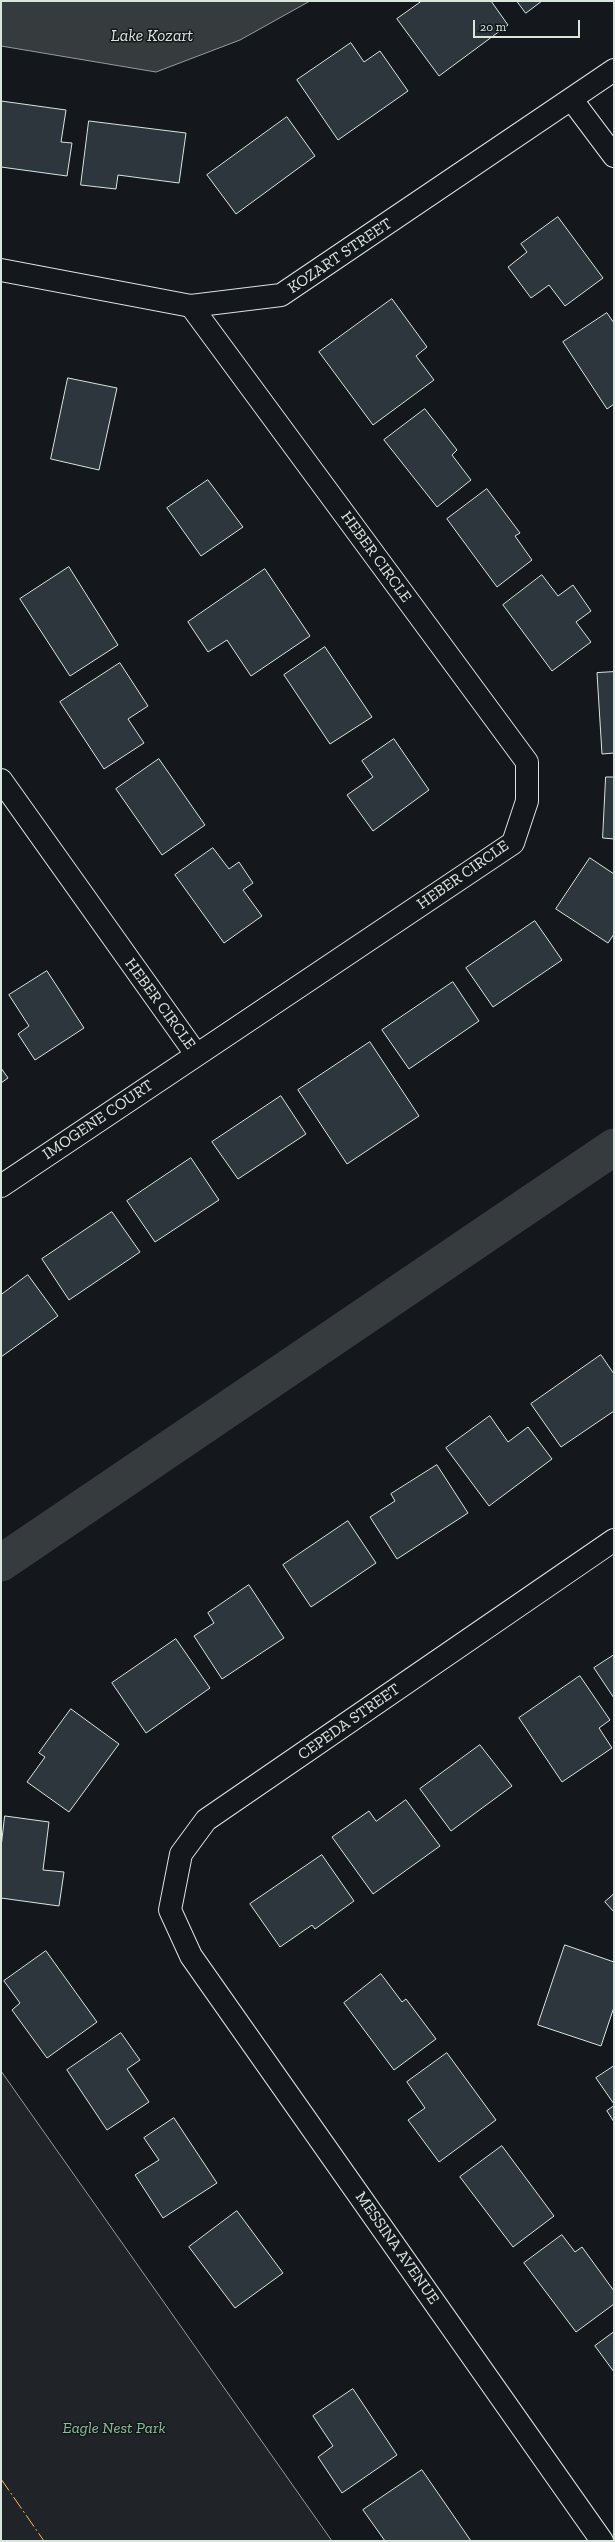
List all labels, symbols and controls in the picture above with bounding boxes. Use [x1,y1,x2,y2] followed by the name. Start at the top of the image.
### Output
[475,12,582,38] scale bar
[480,20,506,34] text: 20 m
[111,26,193,46] water label: Lake Kozart
[284,214,396,298] street label: KOZART STREET
[337,508,415,606] street label: HEBER CIRCLE
[413,836,513,914] street label: HEBER CIRCLE
[121,955,199,1053] street label: HEBER CIRCLE
[39,1076,157,1164] street label: IMOGENE COURT
[294,1680,404,1764] street label: CEPEDA STREET
[351,2188,443,2308] street label: MESSINA AVENUE
[62,2418,166,2438] park label: Eagle Nest Park

